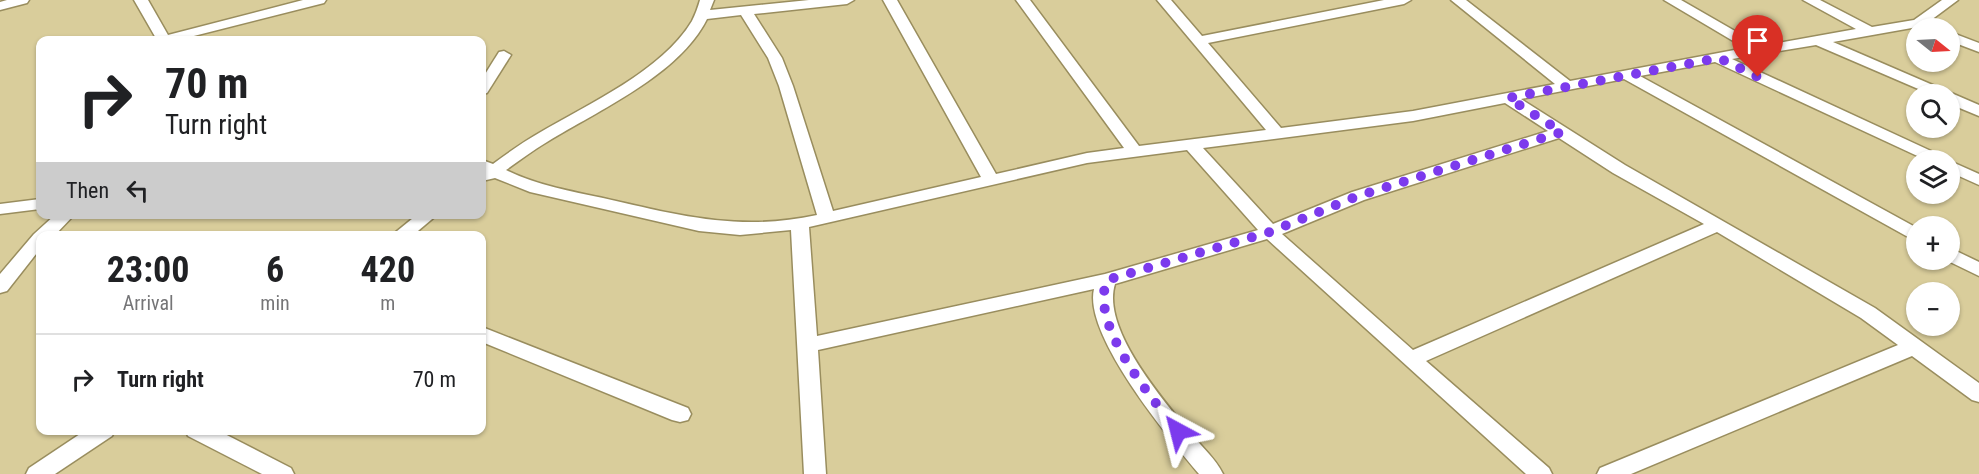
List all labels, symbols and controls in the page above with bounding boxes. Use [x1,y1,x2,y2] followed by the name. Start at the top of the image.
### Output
[1732,15,1783,77] pin
[1906,18,1960,72] north arrow
[1906,18,1960,336] map controls
[1741,24,1774,57] icon: arrive
[165,59,248,108] text: 70 m
[66,60,144,138] icon: right
[1906,84,1960,138] button: search
[165,109,267,141] text: Turn right
[1906,150,1960,204] button: layers
[121,174,154,207] icon: left
[66,178,109,203] text: Then
[1906,216,1960,270] button: +
[107,249,189,291] text: 23:00
[266,249,284,291] text: 6
[361,249,415,291] text: 420
[1906,282,1960,336] button: −
[123,291,174,315] text: Arrival
[260,291,290,315] text: min
[380,291,395,315] text: m
[66,363,99,396] icon: right
[117,367,204,392] text: Turn right
[413,367,456,392] text: 70 m
[1146,399,1210,463] position arrow

